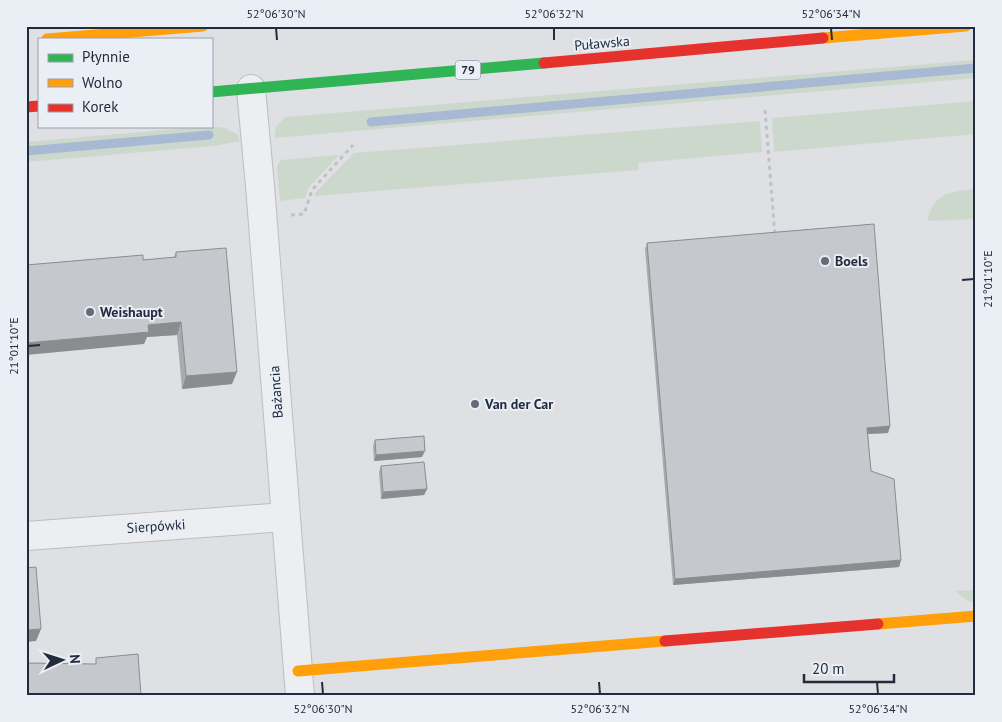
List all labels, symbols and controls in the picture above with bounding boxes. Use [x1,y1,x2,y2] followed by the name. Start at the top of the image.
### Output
[246,6,306,21] text: 52°06'30"N
[524,6,584,21] text: 52°06'32"N
[801,6,861,21] text: 52°06'34"N
[573,32,631,54] street label: Puławska
[38,38,212,128] legend
[82,47,130,66] text: Płynnie
[456,60,480,80] road number: 79
[82,73,122,92] text: Wolno
[82,97,119,116] text: Korek
[980,250,995,308] text: 21°01'10"E
[835,252,868,270] place label: Boels
[819,255,831,267] marker: Boels
[100,303,163,321] place label: Weishaupt
[84,306,96,318] marker: Weishaupt
[6,317,21,375] text: 21°01'10"E
[265,365,287,419] street label: Bażancia
[484,395,553,413] place label: Van der Car
[469,398,481,410] marker: Van der Car
[126,515,186,537] street label: Sierpówki
[38,634,88,684] north arrow
[804,652,894,684] scale bar
[66,654,84,664] text: N
[812,659,845,678] text: 20 m
[293,701,353,716] text: 52°06'30"N
[570,701,630,716] text: 52°06'32"N
[848,701,908,716] text: 52°06'34"N

